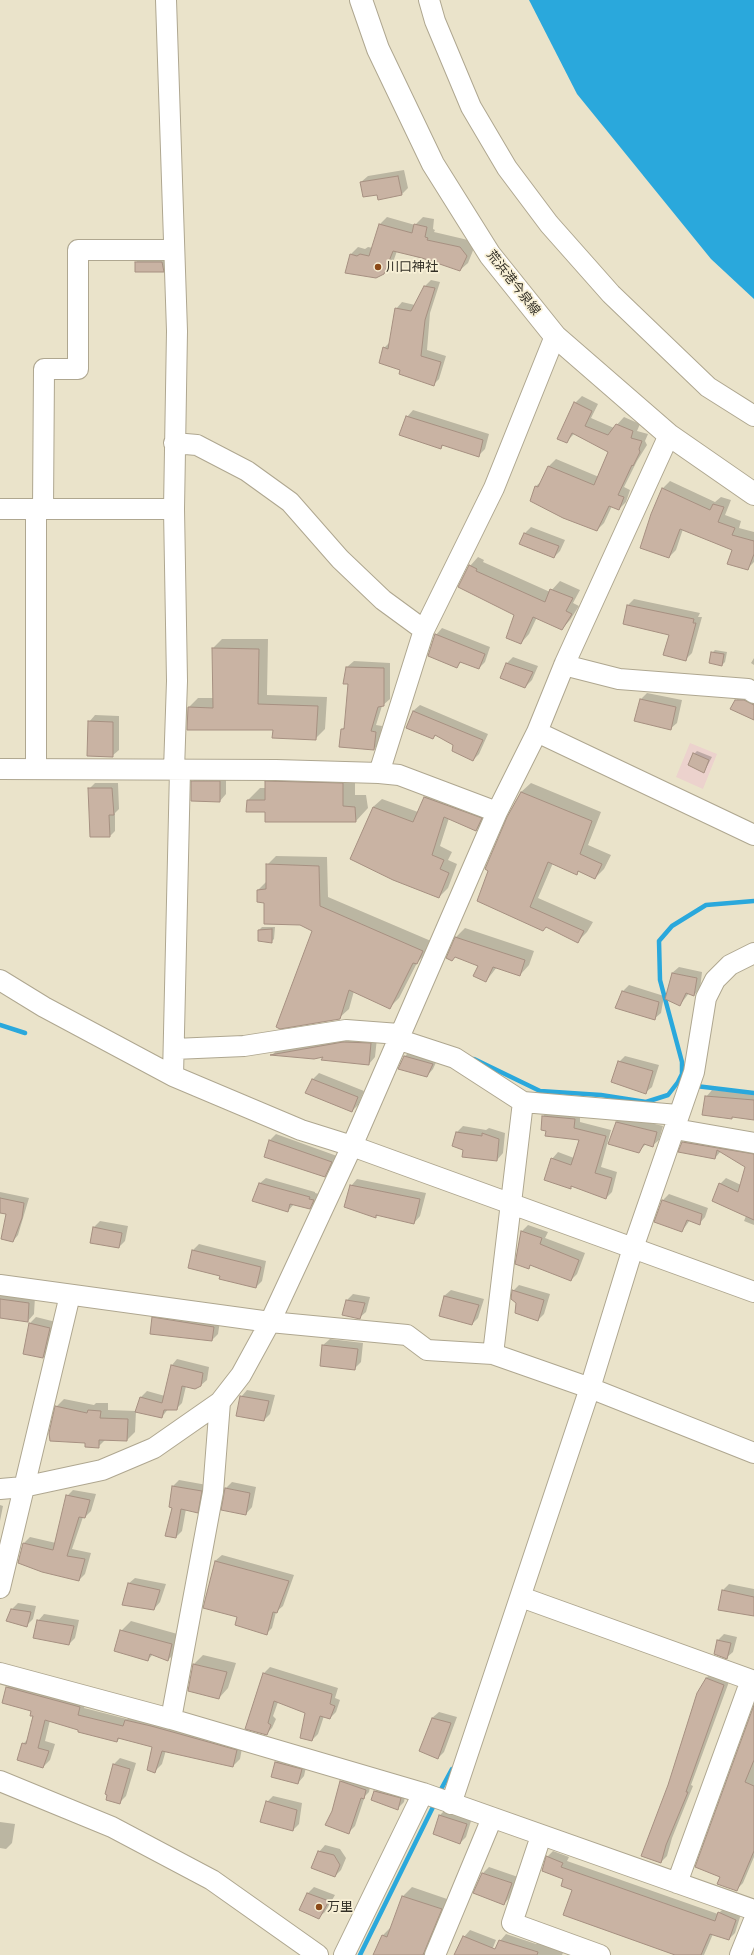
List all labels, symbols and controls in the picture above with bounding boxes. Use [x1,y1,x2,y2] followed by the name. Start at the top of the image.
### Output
[483,247,543,319] street label: 荒浜港今泉線
[386,259,438,275] place label: 川口神社
[373,262,383,272] marker: 川口神社
[327,1899,353,1915] place label: 万里
[314,1902,324,1912] marker: 万里

